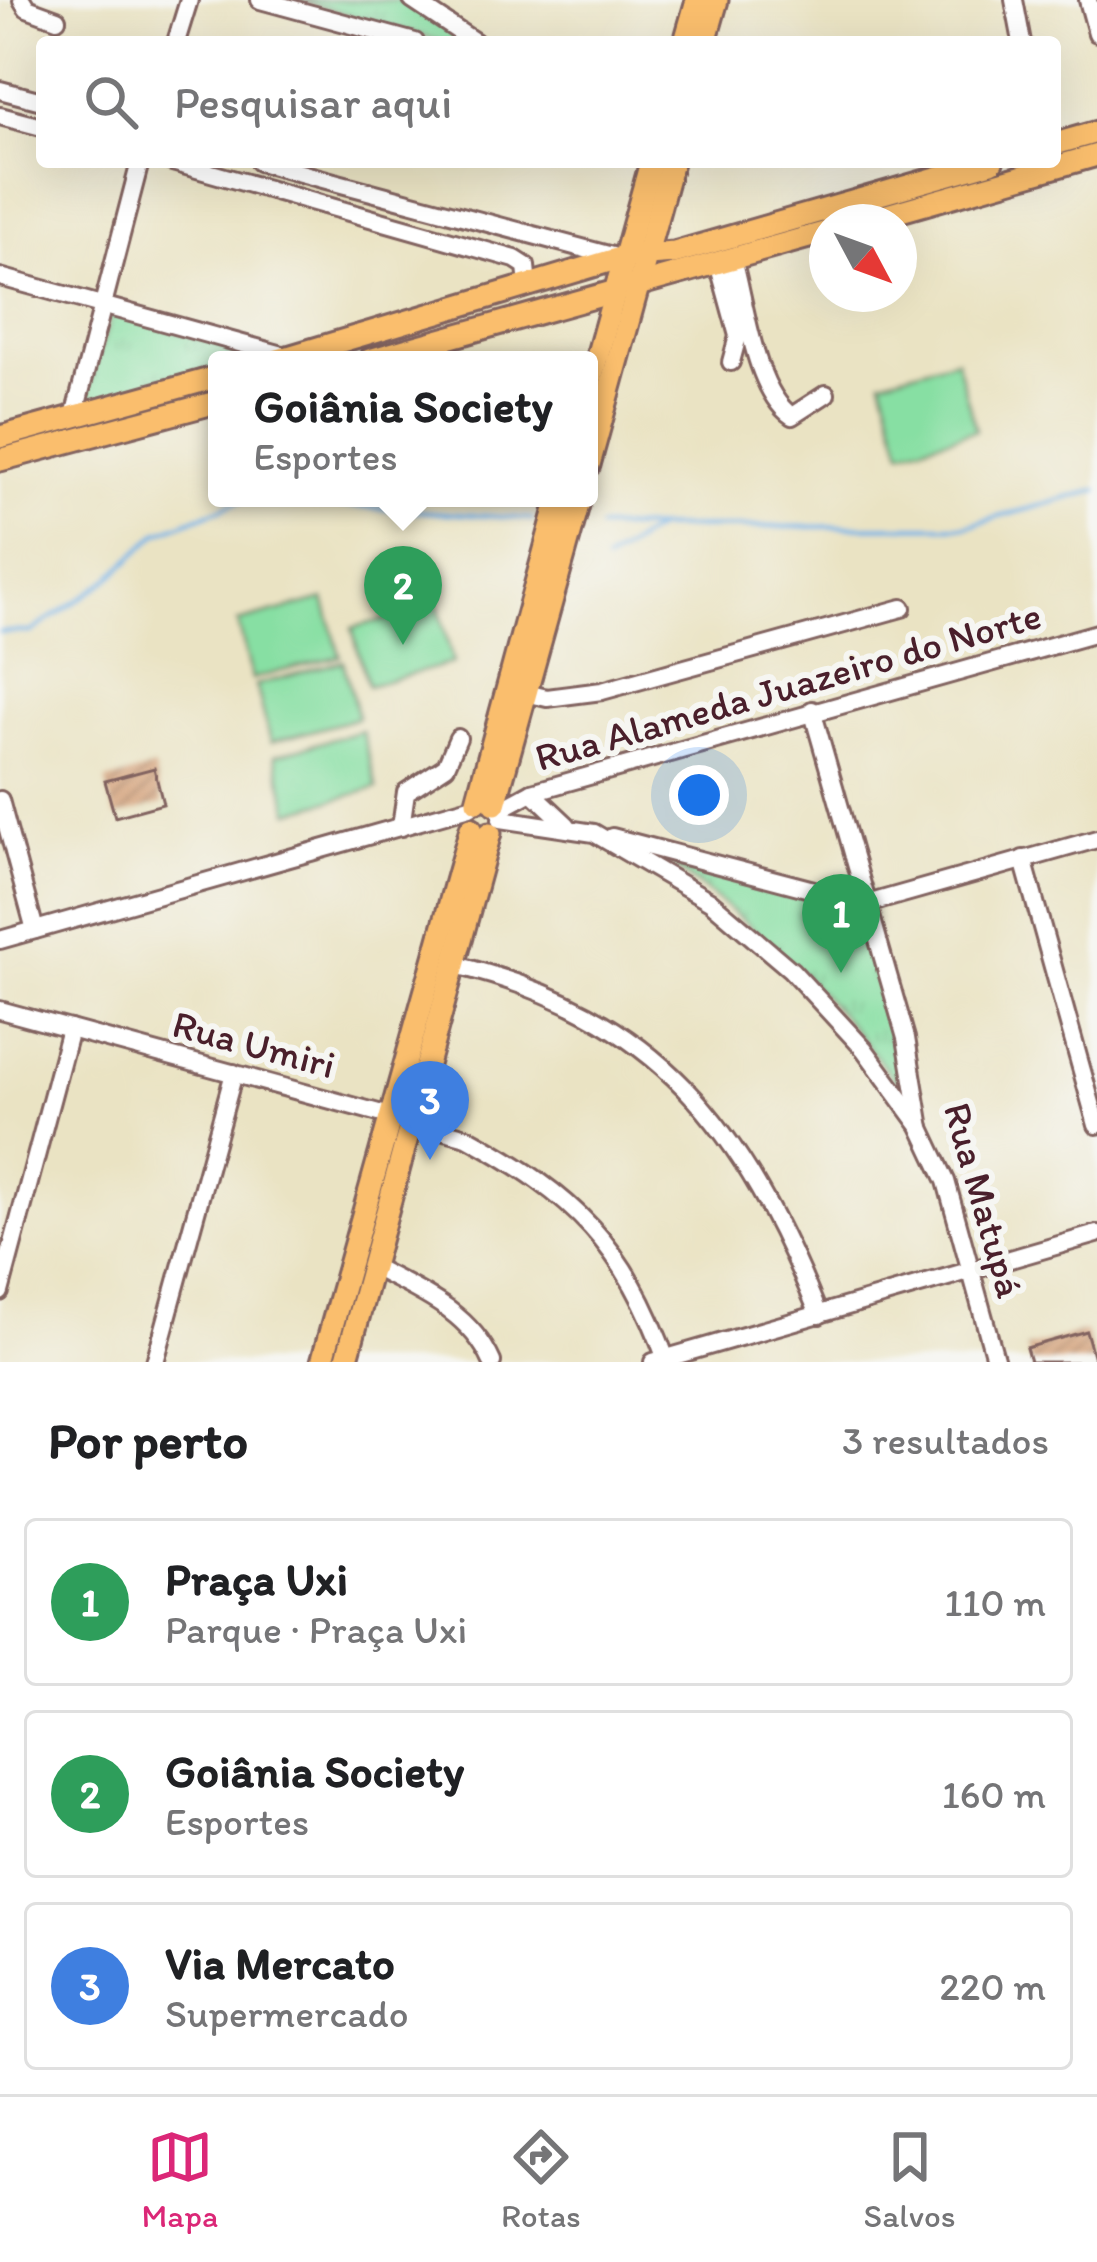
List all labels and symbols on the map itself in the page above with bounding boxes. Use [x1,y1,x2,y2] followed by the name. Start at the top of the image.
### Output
[809,204,917,312] north arrow
[364,546,442,645] pin: 2
[530,591,1046,781] street label: Rua Alameda Juazeiro do Norte
[669,765,729,825] your location
[802,874,880,973] pin: 1
[168,1000,340,1088] street label: Rua Umiri
[391,1061,469,1160] pin: 3
[934,1097,1034,1303] street label: Rua Matupá

